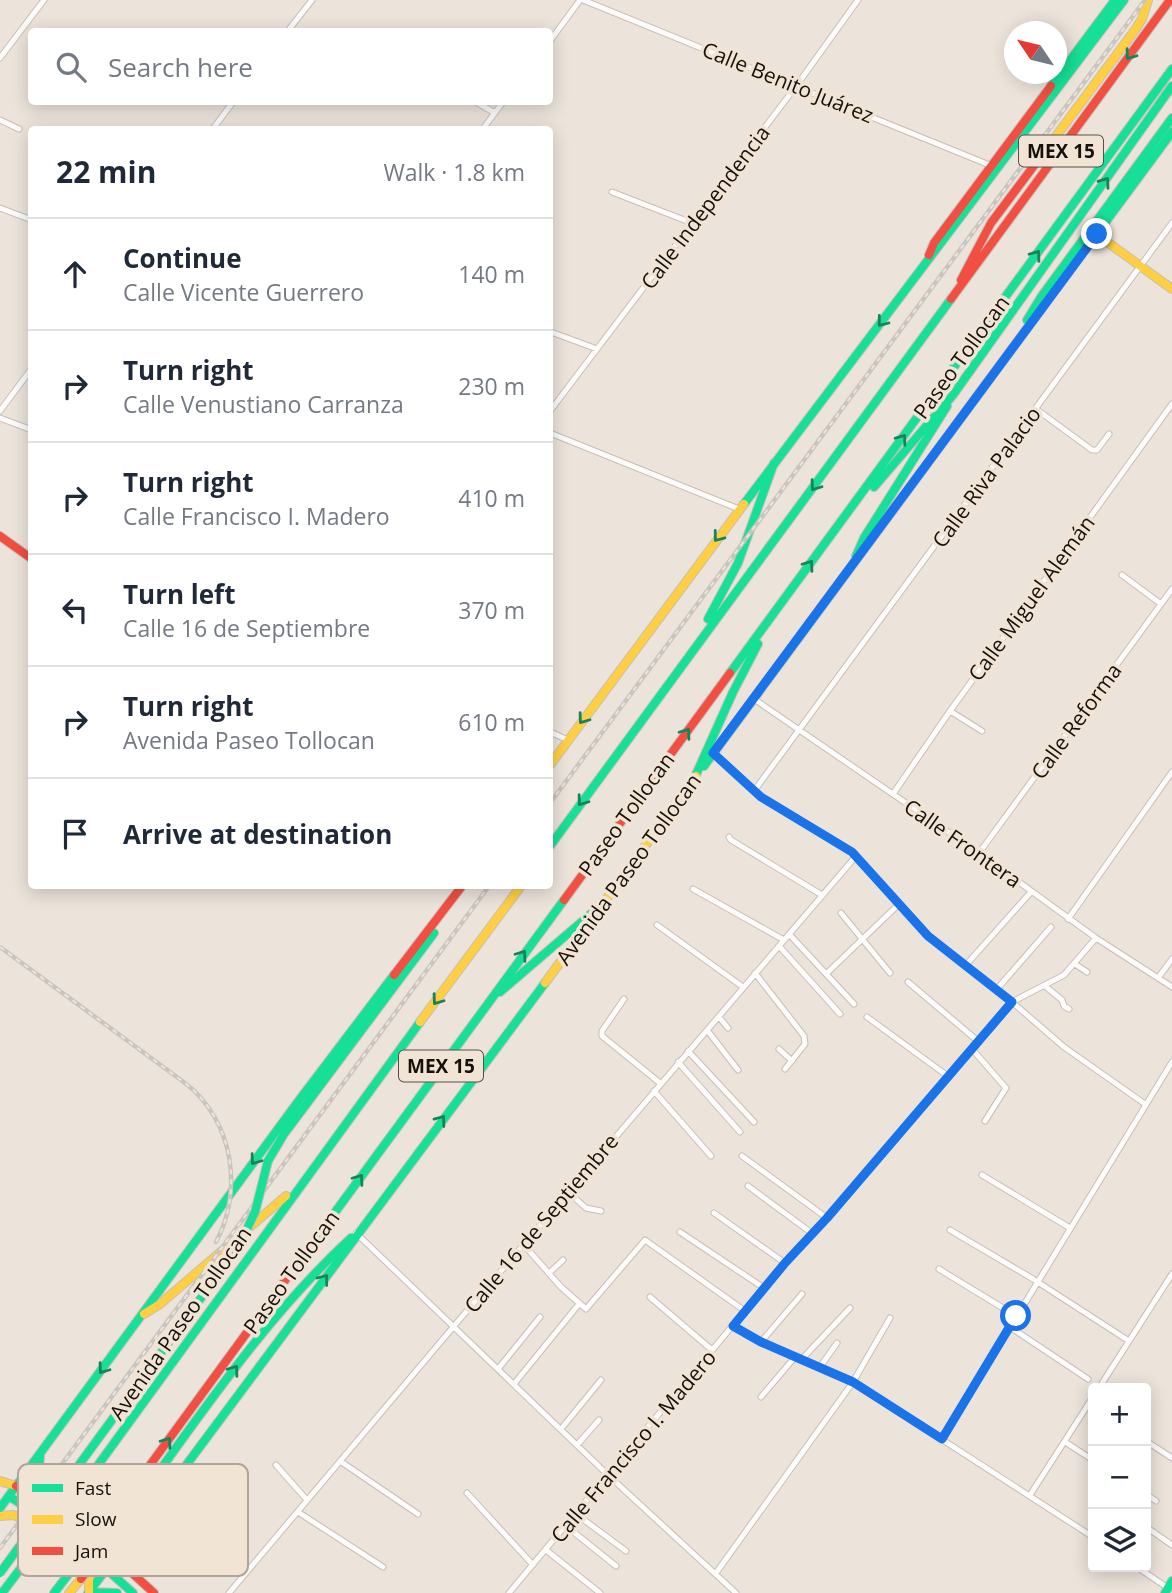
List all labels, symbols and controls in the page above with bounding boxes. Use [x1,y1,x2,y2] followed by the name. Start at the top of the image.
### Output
[1004,21,1067,84] north arrow
[28,28,553,105] search box
[698,35,878,129] street label: Calle Benito Juárez
[1126,47,1139,60] one-way arrow
[52,48,90,86] icon: search
[108,49,253,85] text: Search here
[634,119,776,295] street label: Calle Independencia
[1019,136,1103,167] road number: MEX 15
[56,151,156,192] text: 22 min
[383,156,525,188] text: Walk · 1.8 km
[1097,177,1109,190] one-way arrow
[1081,218,1112,249] route end
[123,240,242,276] text: Continue
[1028,250,1040,263] one-way arrow
[56,255,94,293] icon: ahead
[458,258,525,290] text: 140 m
[123,276,364,308] text: Calle Vicente Guerrero
[907,290,1015,424] street label: Paseo Tollocan
[877,315,890,327] one-way arrow
[123,352,254,388] text: Turn right
[56,367,94,405] icon: right
[458,370,525,402] text: 230 m
[123,388,404,420] text: Calle Venustiano Carranza
[925,401,1047,553] street label: Calle Riva Palacio
[894,434,906,446] one-way arrow
[123,464,254,500] text: Turn right
[811,478,823,491] one-way arrow
[56,479,94,517] icon: right
[458,482,525,514] text: 410 m
[123,500,390,532] text: Calle Francisco I. Madero
[961,510,1101,686] street label: Calle Miguel Alemán
[714,529,726,541] one-way arrow
[801,560,814,573] one-way arrow
[123,576,235,612] text: Turn left
[56,591,94,629] icon: left
[458,594,525,626] text: 370 m
[123,612,370,644] text: Calle 16 de Septiembre
[1024,657,1128,785] street label: Calle Reforma
[123,688,254,724] text: Turn right
[56,703,94,741] icon: right
[458,706,525,738] text: 610 m
[578,711,591,724] one-way arrow
[123,724,375,756] text: Avenida Paseo Tollocan
[678,728,690,741] one-way arrow
[572,747,680,881] street label: Paseo Tollocan
[549,768,707,970] street label: Avenida Paseo Tollocan
[899,792,1027,894] street label: Calle Frontera
[578,794,591,806] one-way arrow
[56,815,94,853] icon: arrive
[123,816,392,852] text: Arrive at destination
[513,951,526,963] one-way arrow
[433,992,445,1005] one-way arrow
[399,1050,483,1082] road number: MEX 15
[433,1115,446,1128] one-way arrow
[458,1128,624,1318] street label: Calle 16 de Septiembre
[250,1153,263,1165] one-way arrow
[350,1174,363,1187] one-way arrow
[237,1205,345,1339] street label: Paseo Tollocan
[103,1221,257,1425] street label: Avenida Paseo Tollocan
[316,1274,329,1287] one-way arrow
[1000,1300,1031,1331] route start
[544,1344,722,1548] street label: Calle Francisco I. Madero
[99,1361,111,1374] one-way arrow
[226,1365,238,1378] one-way arrow
[1088,1383,1151,1572] map controls
[1088,1383,1151,1446] button: +
[159,1437,171,1450] one-way arrow
[1088,1446,1151,1509] button: −
[18,1464,248,1576] legend
[75,1475,111,1501] text: Fast
[75,1506,117,1532] text: Slow
[1088,1509,1151,1572] button: layers
[73,1538,108,1564] text: Jam

